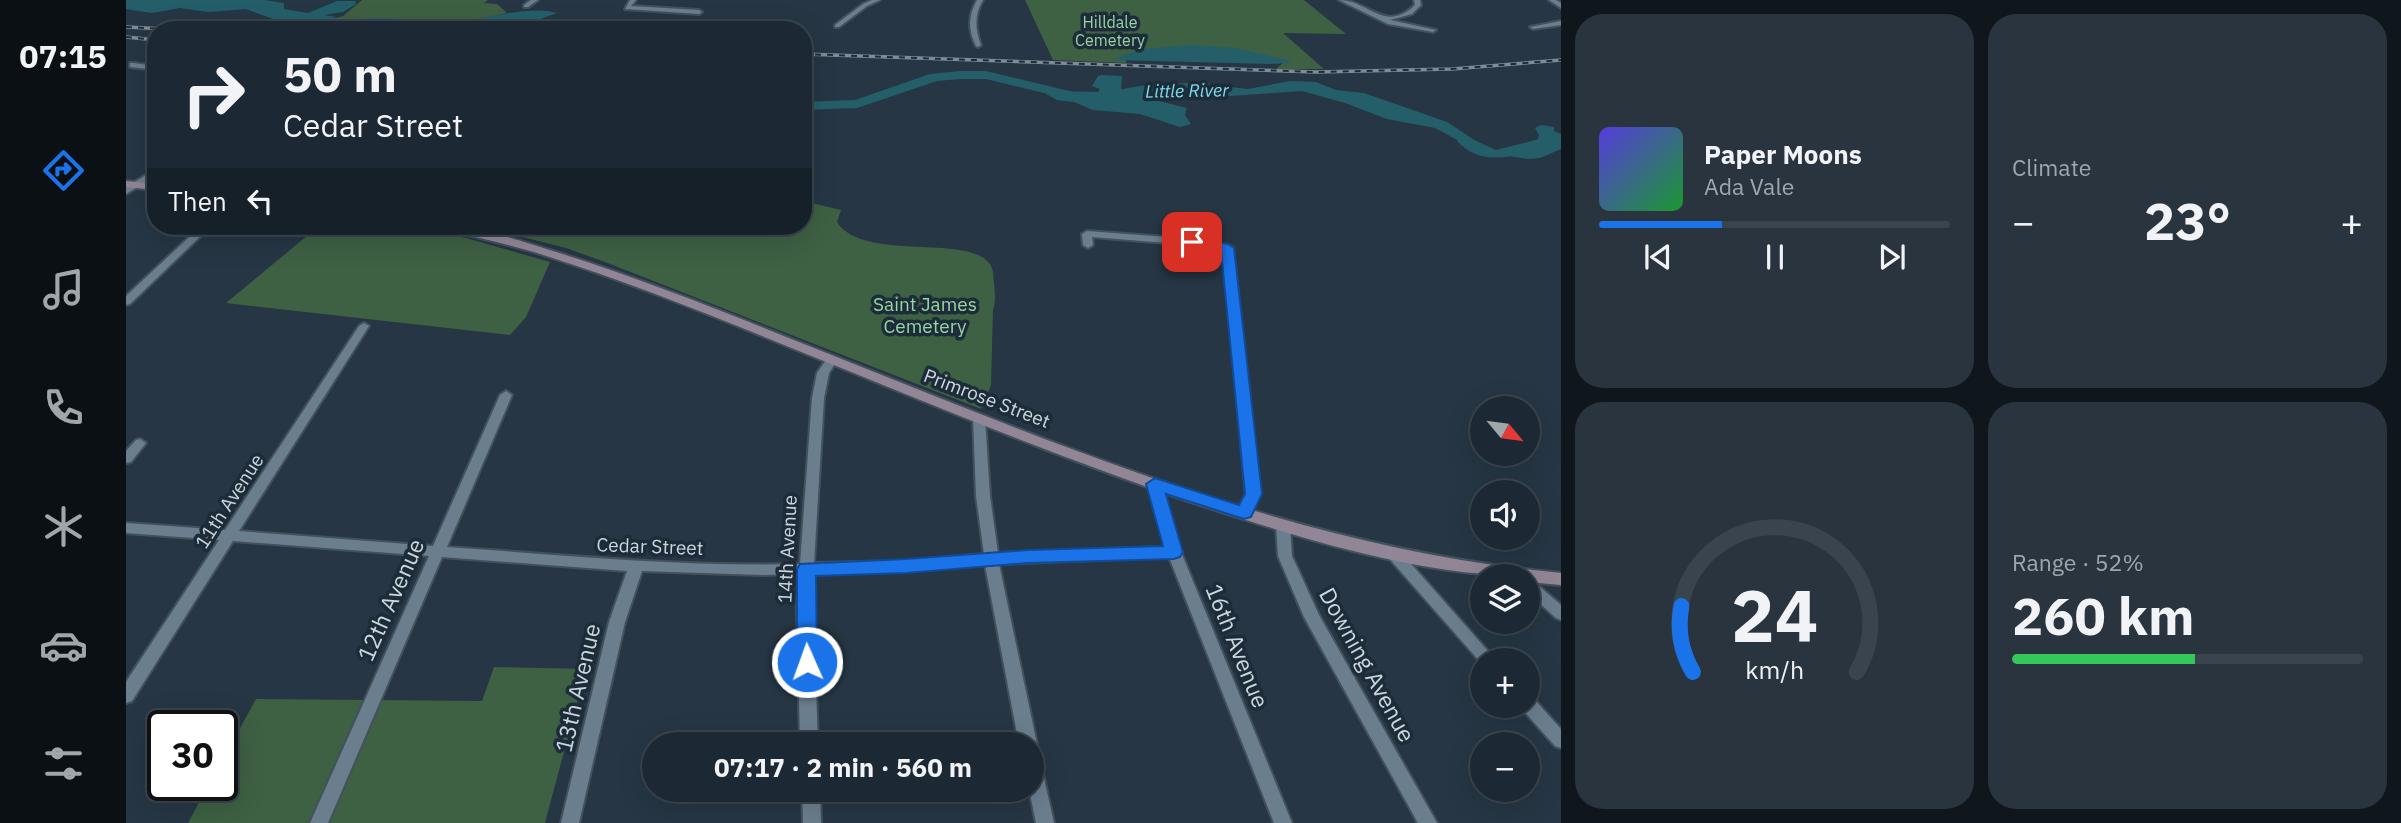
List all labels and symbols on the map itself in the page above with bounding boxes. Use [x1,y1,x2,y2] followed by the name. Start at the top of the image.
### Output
[1075,12,1145,50] park label: Hilldale Cemetery
[1145,78,1229,103] water label: Little River
[1162,212,1222,272] pin
[873,292,977,338] park label: Saint James Cemetery
[920,363,1054,433] street label: Primrose Street
[1470,396,1540,466] north arrow
[189,449,269,553] street label: 11th Avenue
[772,494,802,604] street label: 14th Avenue
[596,532,704,560] street label: Cedar Street
[350,534,430,666] street label: 12th Avenue
[1199,579,1276,712] street label: 16th Avenue
[1313,582,1423,747] street label: Downing Avenue
[548,621,606,755] street label: 13th Avenue
[770,625,844,699] position arrow
[147,710,238,801] speed limit sign: 30

